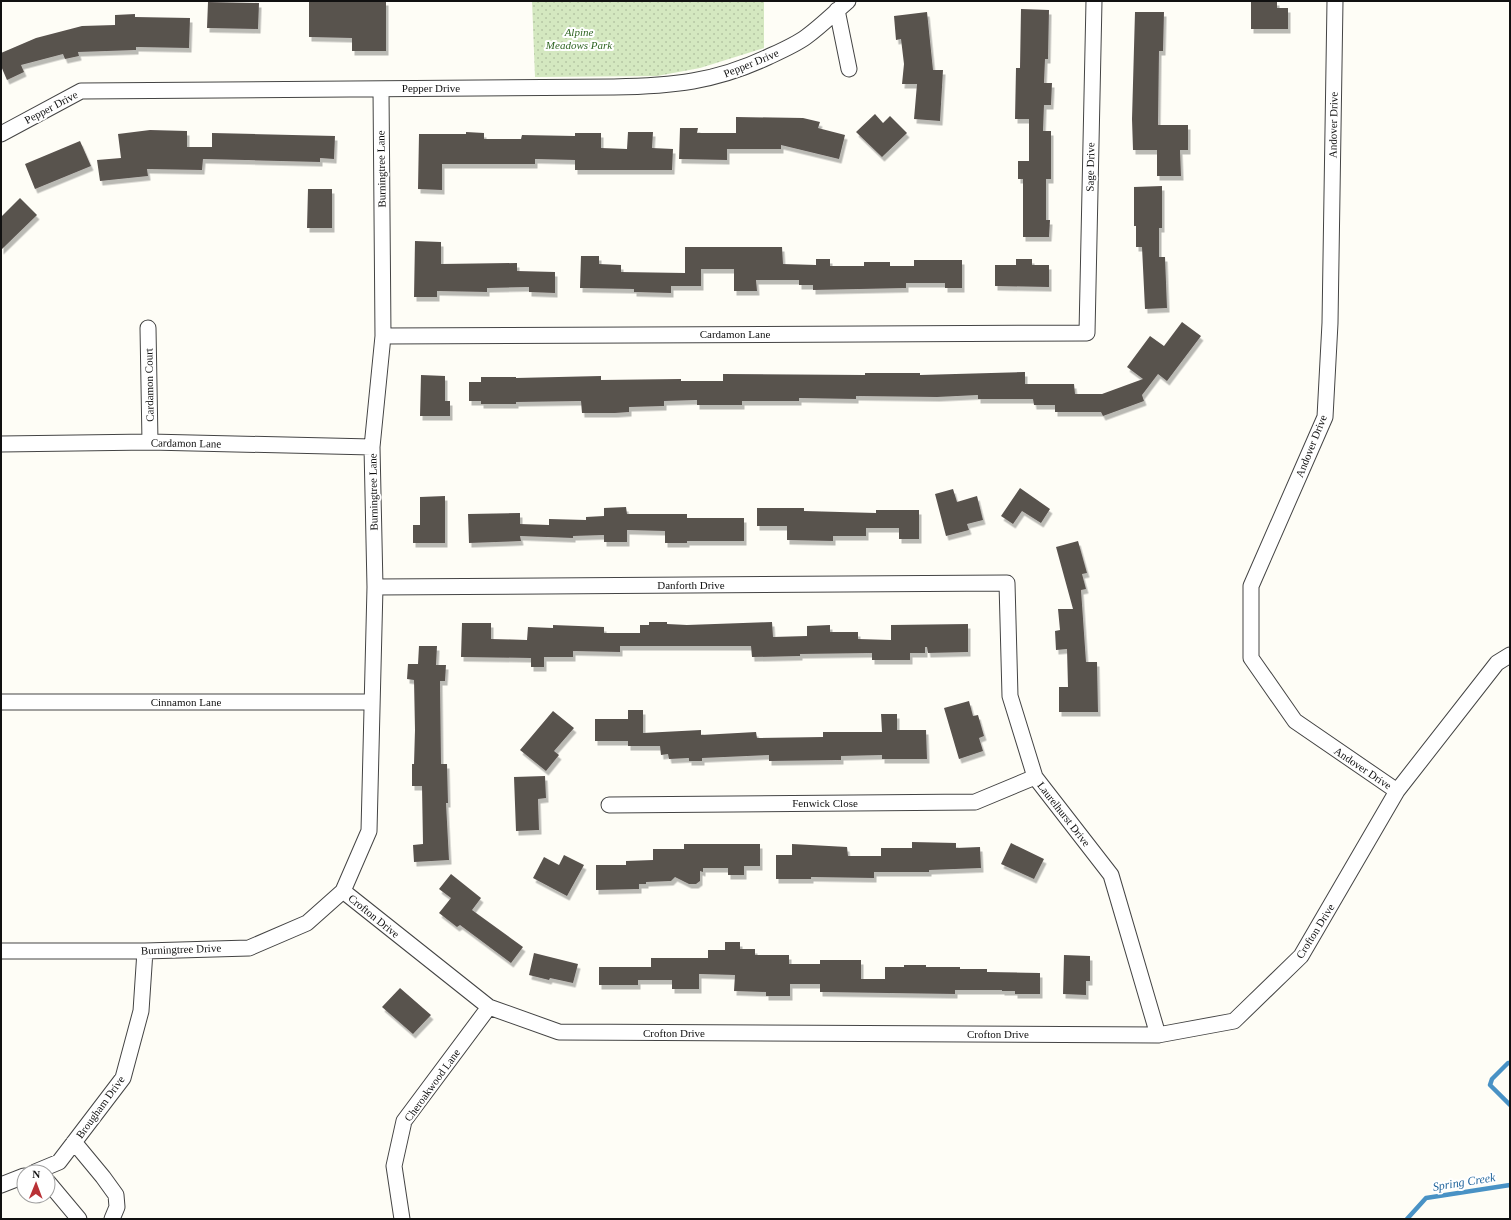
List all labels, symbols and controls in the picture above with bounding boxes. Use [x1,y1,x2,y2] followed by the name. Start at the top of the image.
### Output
[545,26,613,51] park label: Alpine Meadows Park
[722,46,780,79] street label: Pepper Drive
[402,82,460,94] street label: Pepper Drive
[22,88,80,126] street label: Pepper Drive
[1326,92,1340,158] street label: Andover Drive
[374,130,388,208] street label: Burningtree Lane
[1084,142,1096,192] street label: Sage Drive
[700,328,770,340] street label: Cardamon Lane
[142,348,156,422] street label: Cardamon Court
[1293,413,1329,479] street label: Andover Drive
[151,436,221,450] street label: Cardamon Lane
[366,453,380,531] street label: Burningtree Lane
[657,579,725,591] street label: Danforth Drive
[151,696,221,708] street label: Cinnamon Lane
[1332,744,1394,792] street label: Andover Drive
[1035,779,1093,849] street label: Laurelhurst Drive
[792,797,858,809] street label: Fenwick Close
[346,892,402,940] street label: Crofton Drive
[1293,901,1337,960] street label: Crofton Drive
[141,942,221,956] street label: Burningtree Drive
[643,1027,705,1039] street label: Crofton Drive
[967,1028,1029,1040] street label: Crofton Drive
[402,1046,462,1123] street label: Cheroakwood Lane
[73,1073,127,1141] street label: Brougham Drive
[16,1164,56,1204] north arrow
[32,1168,40,1180] text: N
[1432,1170,1497,1194] water label: Spring Creek

